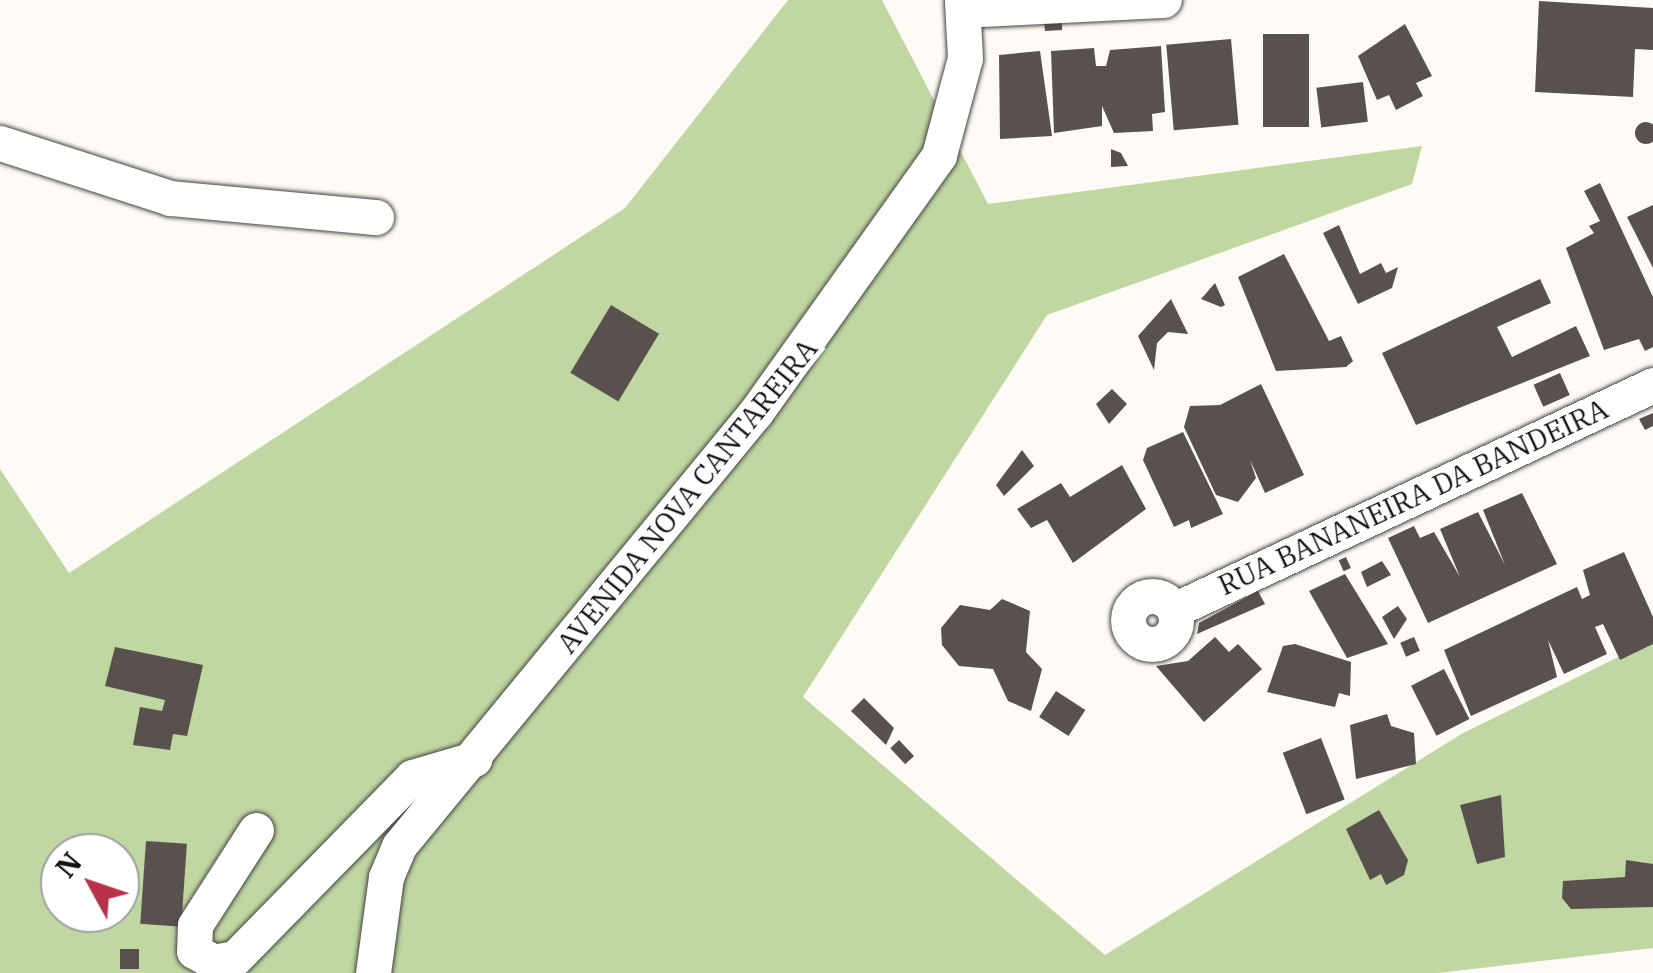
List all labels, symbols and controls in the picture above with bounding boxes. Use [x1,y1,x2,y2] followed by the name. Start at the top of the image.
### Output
[550,332,824,660] street label: AVENIDA NOVA CANTAREIRA
[1213,392,1613,602] street label: RUA BANANEIRA DA BANDEIRA
[40,833,140,933] north arrow
[47,844,89,885] text: N

